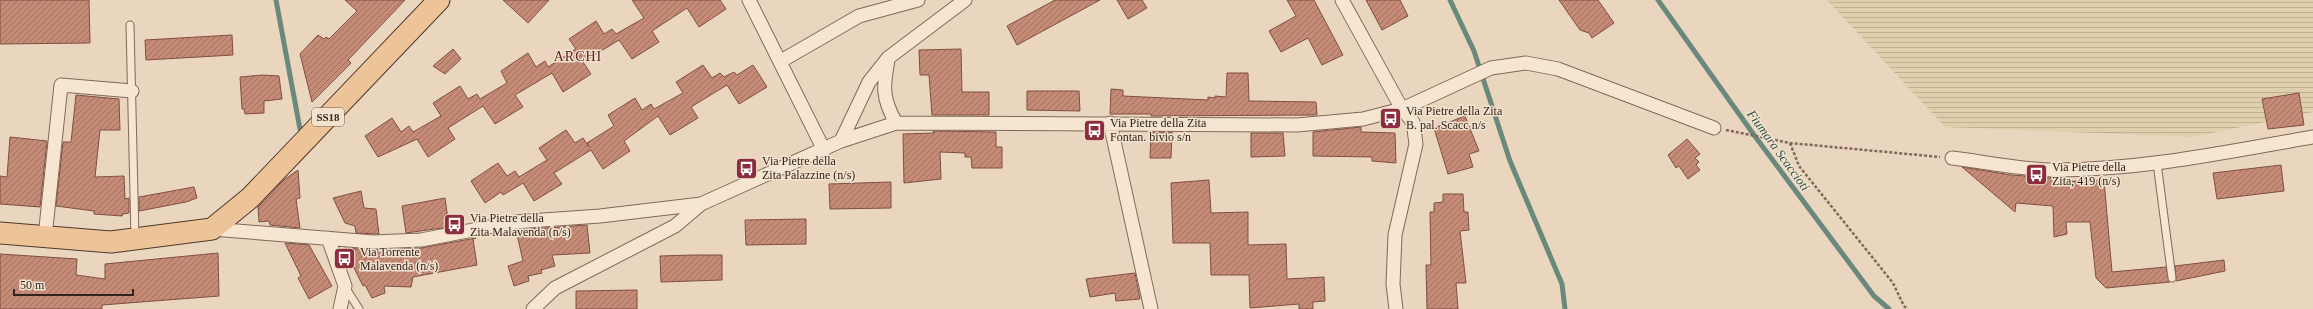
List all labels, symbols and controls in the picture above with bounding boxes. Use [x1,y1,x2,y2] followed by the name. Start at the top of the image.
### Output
[554,49,602,64] district label: ARCHI
[1406,104,1503,132] place label: Via Pietre della Zita B. pal. Scacc n/s
[1377,105,1403,131] bus stop icon: Via Pietre della Zita B. pal. Scacc n/s
[1744,106,1813,194] water label: Fiumara Scaccioti
[312,108,344,126] road number: SS18
[1110,116,1207,144] place label: Via Pietre della Zita Fontan. bivio s/n
[1082,117,1108,143] bus stop icon: Via Pietre della Zita Fontan. bivio s/n
[762,154,855,182] place label: Via Pietre della Zita Palazzine (n/s)
[734,155,760,181] bus stop icon: Via Pietre della Zita Palazzine (n/s)
[2052,160,2127,188] place label: Via Pietre della Zita, 419 (n/s)
[2023,161,2049,187] bus stop icon: Via Pietre della Zita, 419 (n/s)
[470,211,571,239] place label: Via Pietre della Zita Malavenda (n/s)
[441,212,467,238] bus stop icon: Via Pietre della Zita Malavenda (n/s)
[360,245,438,273] place label: Via Torrente Malavenda (n/s)
[331,246,357,272] bus stop icon: Via Torrente Malavenda (n/s)
[14,271,133,297] scale bar
[20,278,45,292] text: 50 m

